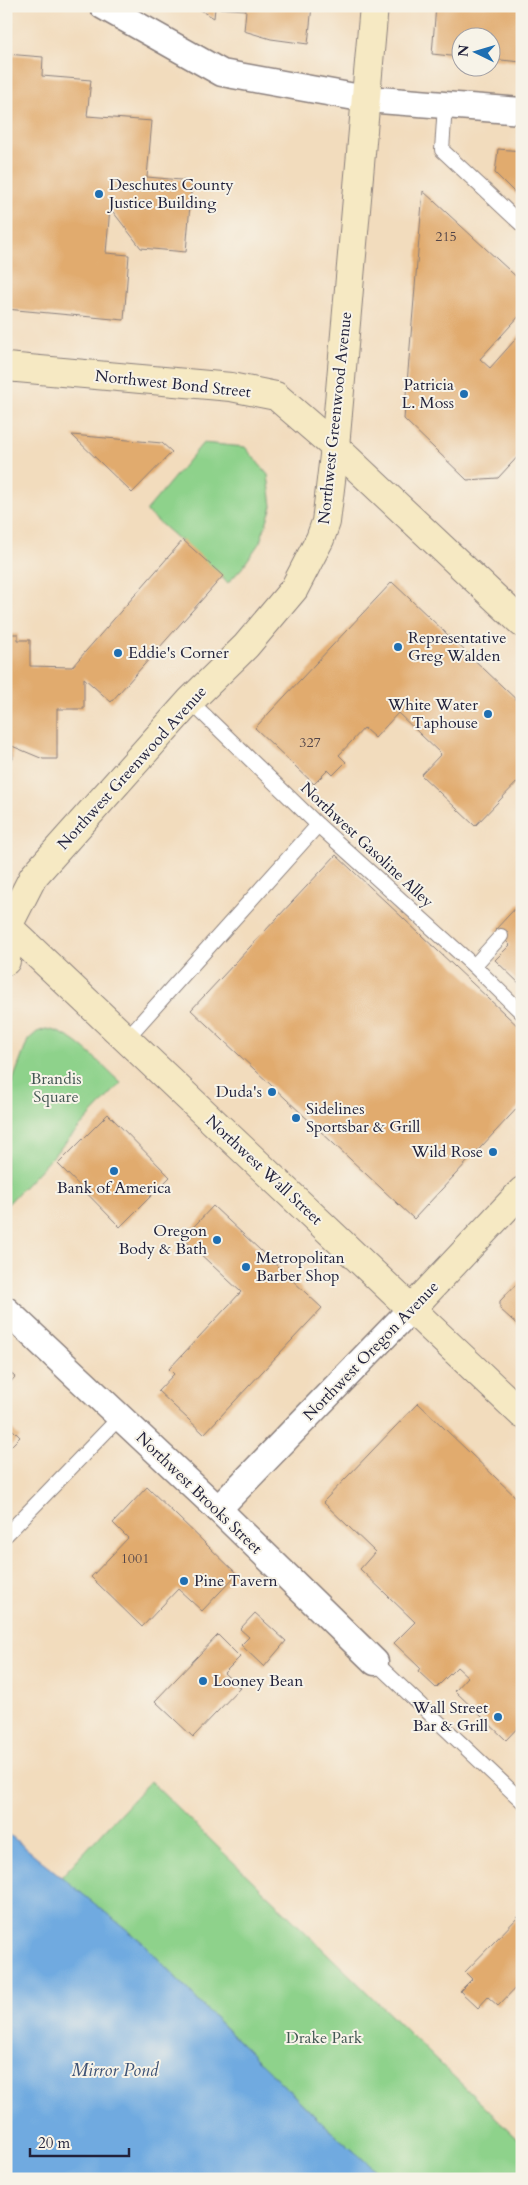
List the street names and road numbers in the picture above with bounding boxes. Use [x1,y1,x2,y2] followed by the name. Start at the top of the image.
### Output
[313,311,357,525] street label: Northwest Greenwood Avenue
[94,365,252,403] street label: Northwest Bond Street
[52,681,212,855] street label: Northwest Greenwood Avenue
[296,777,439,913] street label: Northwest Gasoline Alley
[201,1110,327,1230] street label: Northwest Wall Street
[298,1276,444,1426] street label: Northwest Oregon Avenue
[131,1427,267,1559] street label: Northwest Brooks Street

